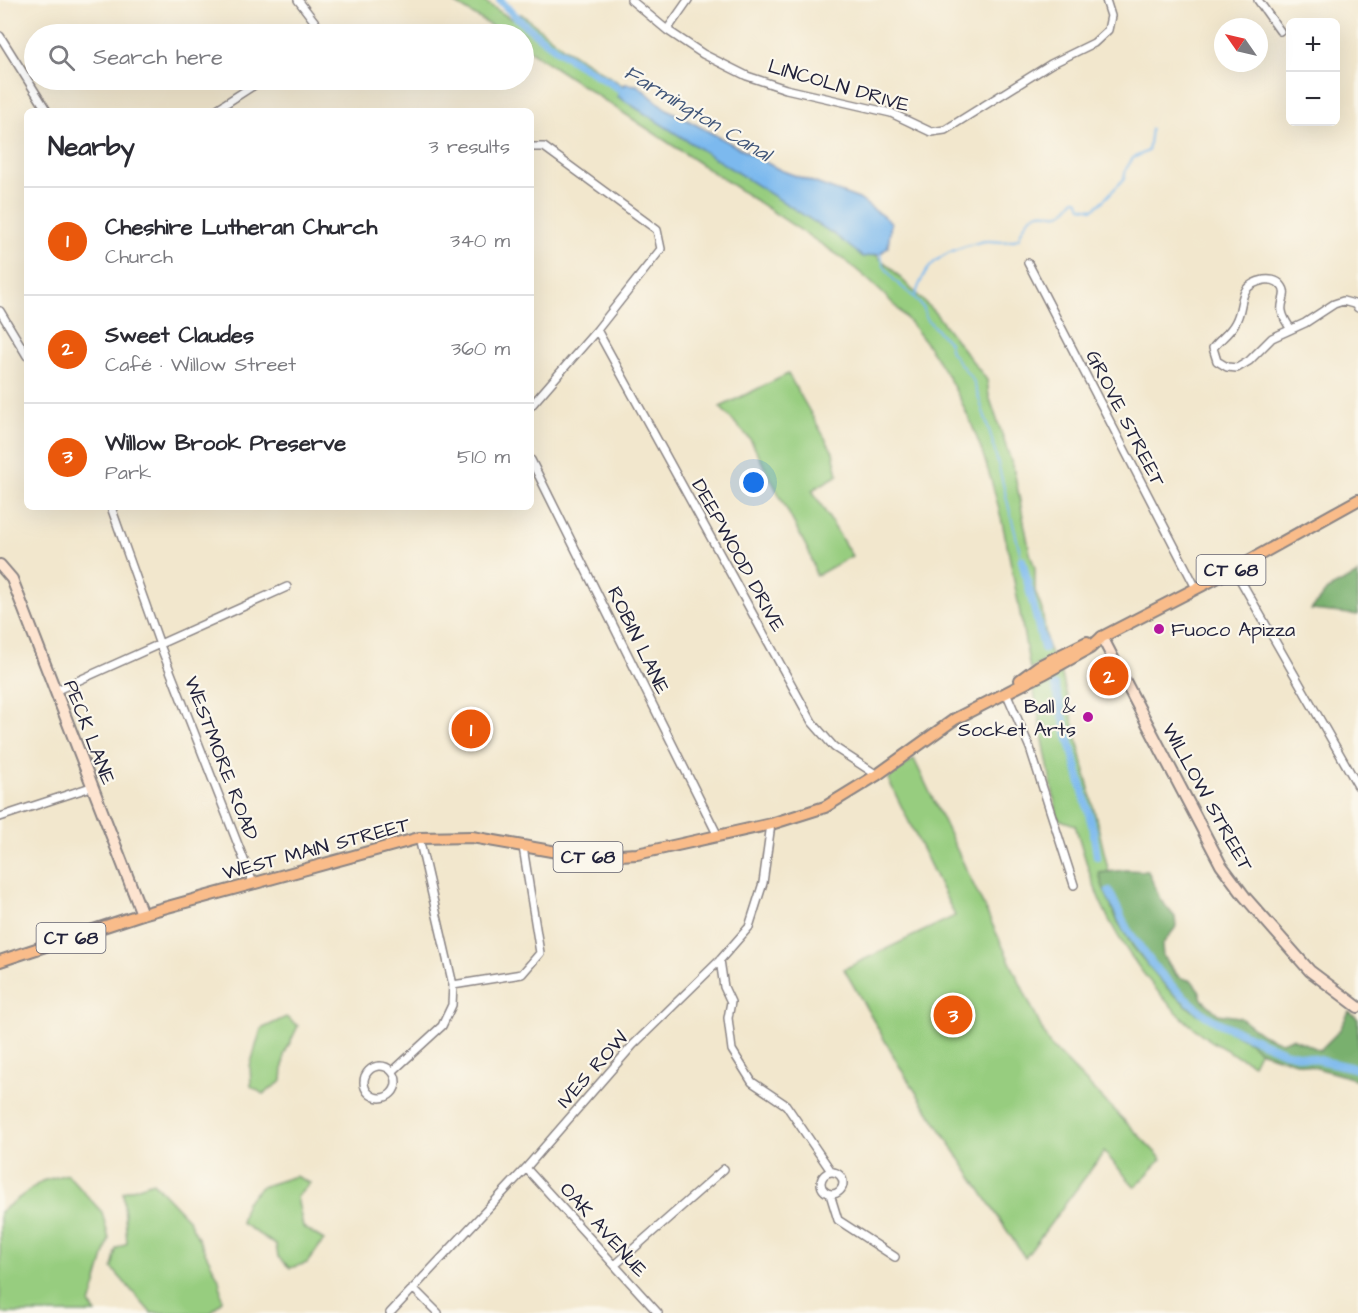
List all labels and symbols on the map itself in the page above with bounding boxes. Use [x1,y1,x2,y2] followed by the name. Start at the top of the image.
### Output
[1214,18,1268,72] north arrow
[765,52,913,120] street label: LINCOLN DRIVE
[618,58,779,171] water label: Farmington Canal
[1079,345,1172,492] street label: GROVE STREET
[739,468,768,497] your location
[685,474,792,637] street label: DEEPWOOD DRIVE
[1196,555,1266,585] road number: CT 68
[600,582,676,699] street label: ROBIN LANE
[1171,616,1295,644] place label: Fuoco Apizza
[1152,622,1166,636] marker: Fuoco Apizza
[1090,654,1128,698] pin: 2
[177,672,265,844] street label: WESTMORE ROAD
[56,676,122,789] street label: PECK LANE
[958,693,1077,744] place label: Ball & Socket Arts
[452,706,490,752] pin: 1
[1081,710,1095,724] marker: Ball & Socket Arts
[1155,718,1260,877] street label: WILLOW STREET
[220,810,413,887] street label: WEST MAIN STREET
[554,842,622,872] road number: CT 68
[36,923,106,953] road number: CT 68
[934,992,972,1038] pin: 3
[551,1025,635,1114] street label: IVES ROW
[553,1176,654,1283] street label: OAK AVENUE

